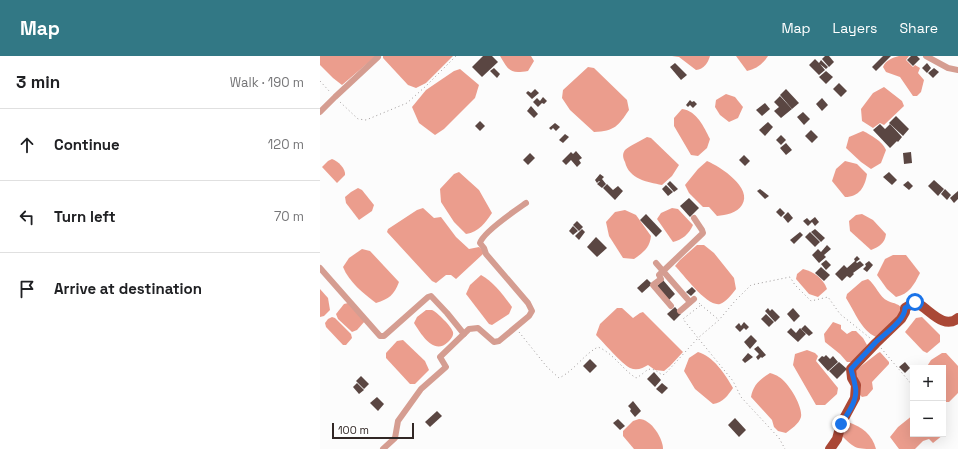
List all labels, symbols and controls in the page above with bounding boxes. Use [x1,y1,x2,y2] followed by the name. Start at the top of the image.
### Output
[20,16,60,41] text: Map
[781,19,811,37] text: Map
[833,19,877,37] text: Layers
[899,19,938,37] text: Share
[16,71,60,93] text: 3 min
[230,74,304,91] text: Walk · 190 m
[16,134,38,156] icon: ahead
[54,135,120,154] text: Continue
[268,136,304,153] text: 120 m
[16,206,38,228] icon: left
[54,207,116,226] text: Turn left
[274,208,304,225] text: 70 m
[16,278,38,300] icon: arrive
[54,279,202,298] text: Arrive at destination
[906,293,924,311] route start
[910,365,946,437] map controls
[910,365,946,401] button: +
[910,401,946,437] button: −
[832,415,850,433] route end
[332,421,414,440] scale bar
[338,423,369,437] text: 100 m

